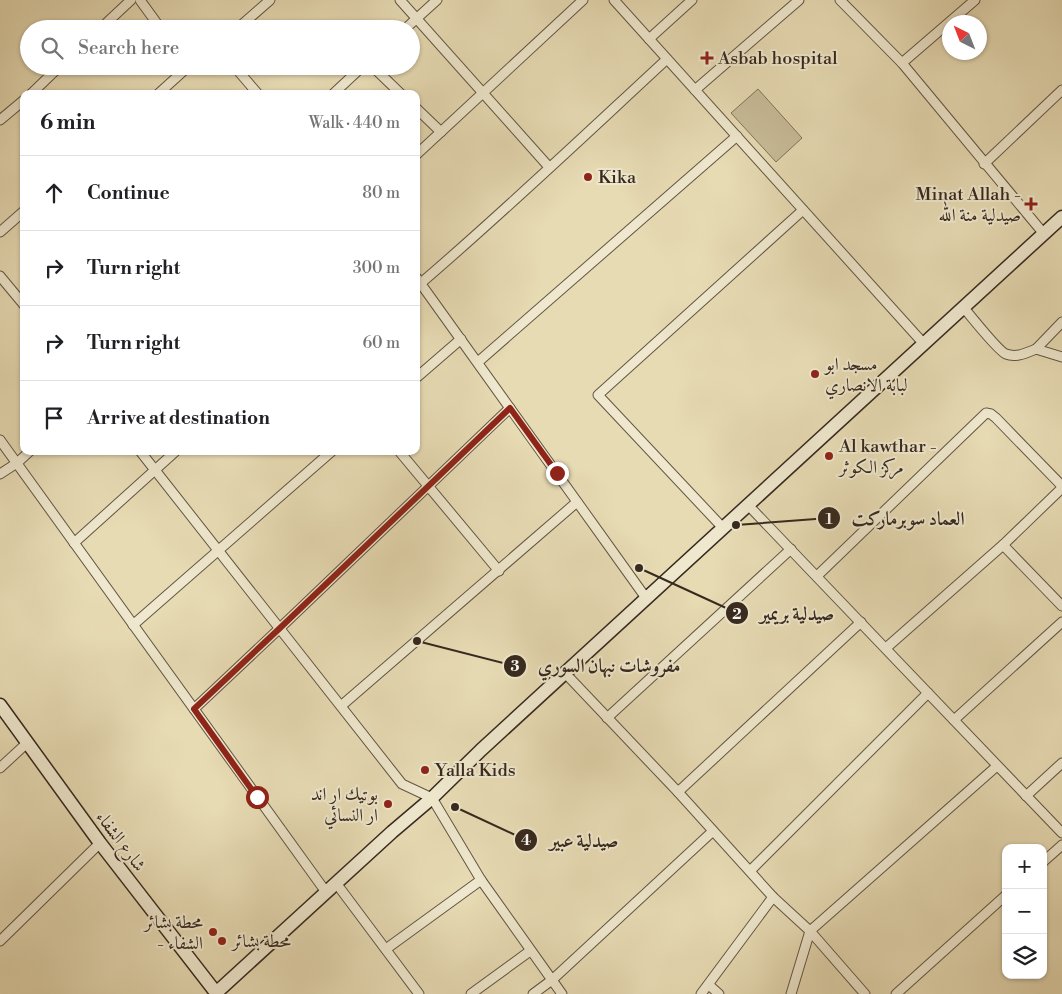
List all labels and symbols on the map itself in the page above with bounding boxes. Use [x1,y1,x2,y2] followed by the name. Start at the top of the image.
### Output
[942,15,987,60] north arrow
[717,47,838,70] place label: Asbab hospital
[700,51,714,65] marker: Asbab hospital
[598,166,637,189] place label: Kika
[582,171,594,183] marker: Kika
[916,183,1021,227] place label: Minat Allah - صيدلية منة الله
[1025,198,1037,210] marker: Minat Allah - صيدلية منة الله
[823,353,908,400] place label: مسجد ابو لبابة الانصاري
[809,368,821,380] marker: مسجد ابو لبابة الانصاري
[837,435,937,480] place label: Al kawthar - مركز الكوثر
[823,450,835,462] marker: Al kawthar - مركز الكوثر
[546,462,569,485] route end
[816,501,974,535] callout: العماد سوبرماركت
[851,507,965,531] text: العماد سوبرماركت
[825,510,833,529] text: 1
[724,596,844,630] callout: صيدلية بريمير
[758,602,834,626] text: صيدلية بريمير
[732,605,742,624] text: 2
[503,649,690,683] callout: مفروشات نبهان السوري
[538,654,680,681] text: مفروشات نبهان السوري
[510,657,520,676] text: 3
[434,759,516,782] place label: Yalla Kids
[419,764,431,776] marker: Yalla Kids
[311,783,378,830] place label: بوتيك ار اند ار النسائي
[246,786,269,809] route start
[382,798,394,810] marker: بوتيك ار اند ار النسائي
[88,806,151,878] street label: شارع الشفاء
[514,823,628,857] callout: صيدلية عبير
[547,829,619,853] text: صيدلية عبير
[521,831,531,850] text: 4
[142,911,203,955] place label: محطة بشائر - الشفاء
[207,926,219,938] marker: محطة بشائر - الشفاء
[230,930,291,953] place label: محطة بشائر
[216,935,228,947] marker: محطة بشائر

